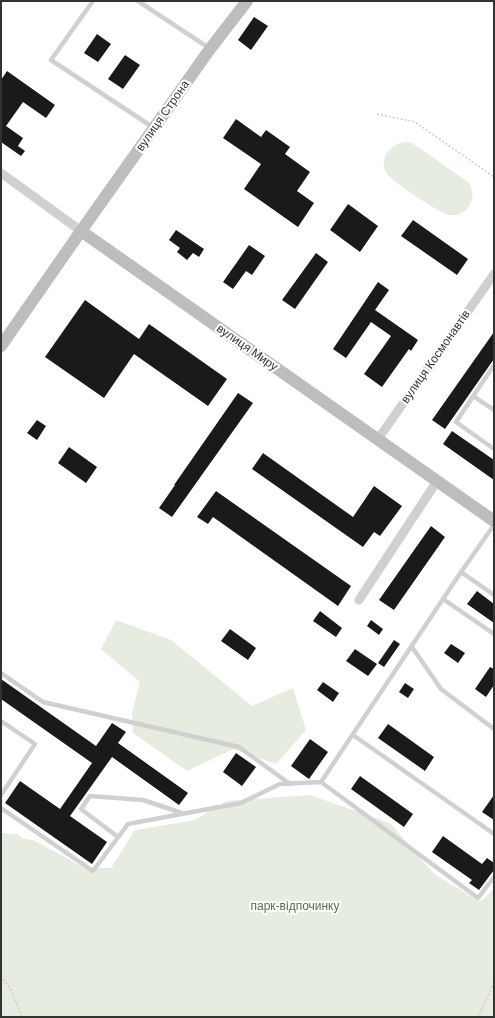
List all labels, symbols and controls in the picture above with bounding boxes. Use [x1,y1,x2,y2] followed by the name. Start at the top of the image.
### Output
[133,78,193,154] street label: вулиця Строна
[398,307,474,407] street label: вулиця Космонавтів
[214,322,280,374] street label: вулиця Миру
[250,900,340,914] park label: парк-відпочинку

